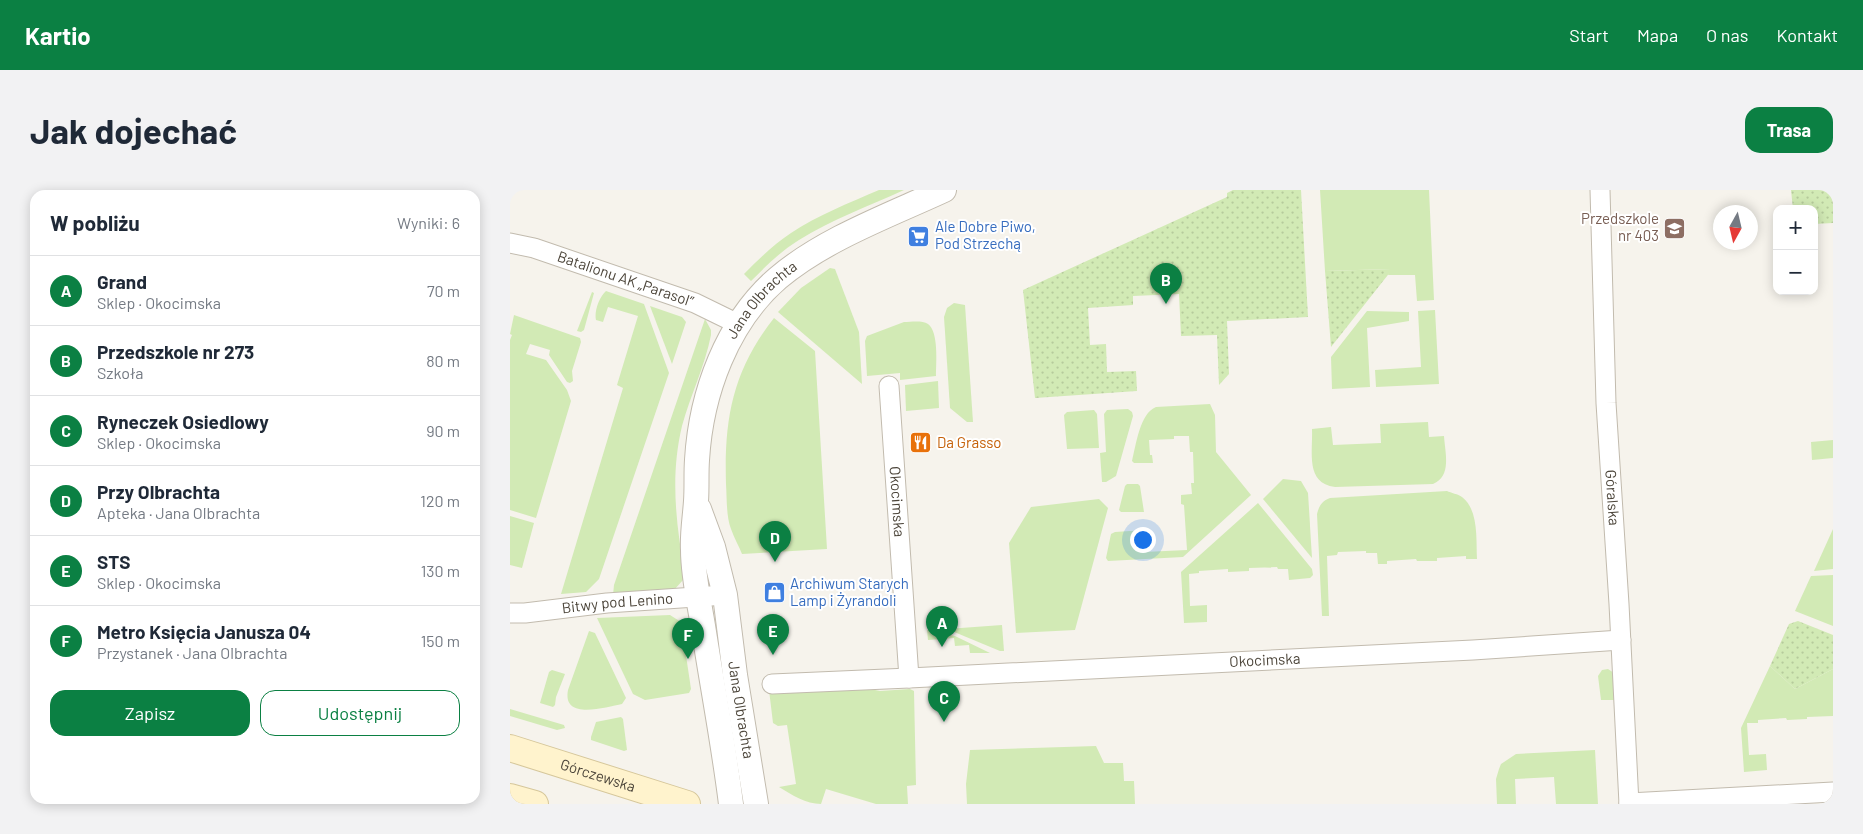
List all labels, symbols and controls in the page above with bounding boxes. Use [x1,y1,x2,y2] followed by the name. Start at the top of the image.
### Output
[25,21,91,50] text: Kartio
[1569,24,1609,46] text: Start
[1637,24,1678,46] text: Mapa
[1706,24,1748,46] text: O nas
[1776,24,1838,46] text: Kontakt
[1745,107,1833,153] button: Trasa
[30,109,237,151] text: Jak dojechać
[1713,205,1758,250] north arrow
[1773,205,1818,295] map controls
[1773,205,1818,250] button: +
[1581,209,1659,244] place label: Przedszkole nr 403
[50,210,140,235] text: W pobliżu
[397,213,460,232] text: Wyniki: 6
[1663,216,1687,240] school or university icon: Przedszkole nr 403
[935,217,1036,252] place label: Ale Dobre Piwo, Pod Strzechą
[907,224,931,248] supermarket icon: Ale Dobre Piwo, Pod Strzechą
[555,247,696,310] street label: Batalionu AK „Parasol”
[1773,250,1818,295] button: −
[722,257,800,342] street label: Jana Olbrachta
[1150,263,1182,304] pin: B
[97,270,147,293] text: Grand
[61,281,71,300] text: A
[427,281,460,300] text: 70 m
[97,293,221,312] text: Sklep · Okocimska
[97,340,254,363] text: Przedszkole nr 273
[61,351,71,370] text: B
[426,351,460,370] text: 80 m
[97,363,144,382] text: Szkoła
[97,410,269,433] text: Ryneczek Osiedlowy
[61,421,71,440] text: C
[426,421,460,440] text: 90 m
[909,431,933,455] restaurant icon: Da Grasso
[97,433,221,452] text: Sklep · Okocimska
[937,433,1002,451] place label: Da Grasso
[887,466,909,538] street label: Okocimska
[1602,469,1624,526] street label: Góralska
[97,480,220,503] text: Przy Olbrachta
[61,491,71,510] text: D
[420,491,460,510] text: 120 m
[97,503,260,522] text: Apteka · Jana Olbrachta
[759,521,791,562] pin: D
[1130,527,1156,553] your location
[97,550,130,573] text: STS
[61,561,71,580] text: E
[421,561,460,580] text: 130 m
[97,573,221,592] text: Sklep · Okocimska
[790,574,909,609] place label: Archiwum Starych Lamp i Żyrandoli
[762,581,786,605] shop icon: Archiwum Starych Lamp i Żyrandoli
[561,589,674,616] street label: Bitwy pod Lenino
[926,606,958,647] pin: A
[757,614,789,655] pin: E
[672,618,704,659] pin: F
[97,620,311,643] text: Metro Księcia Janusza 04
[62,631,70,650] text: F
[421,631,460,650] text: 150 m
[97,643,288,662] text: Przystanek · Jana Olbrachta
[1229,649,1301,670] street label: Okocimska
[725,660,758,760] street label: Jana Olbrachta
[928,681,960,722] pin: C
[50,690,250,736] button: Zapisz
[260,690,460,736] button: Udostępnij
[558,755,638,795] street label: Górczewska

